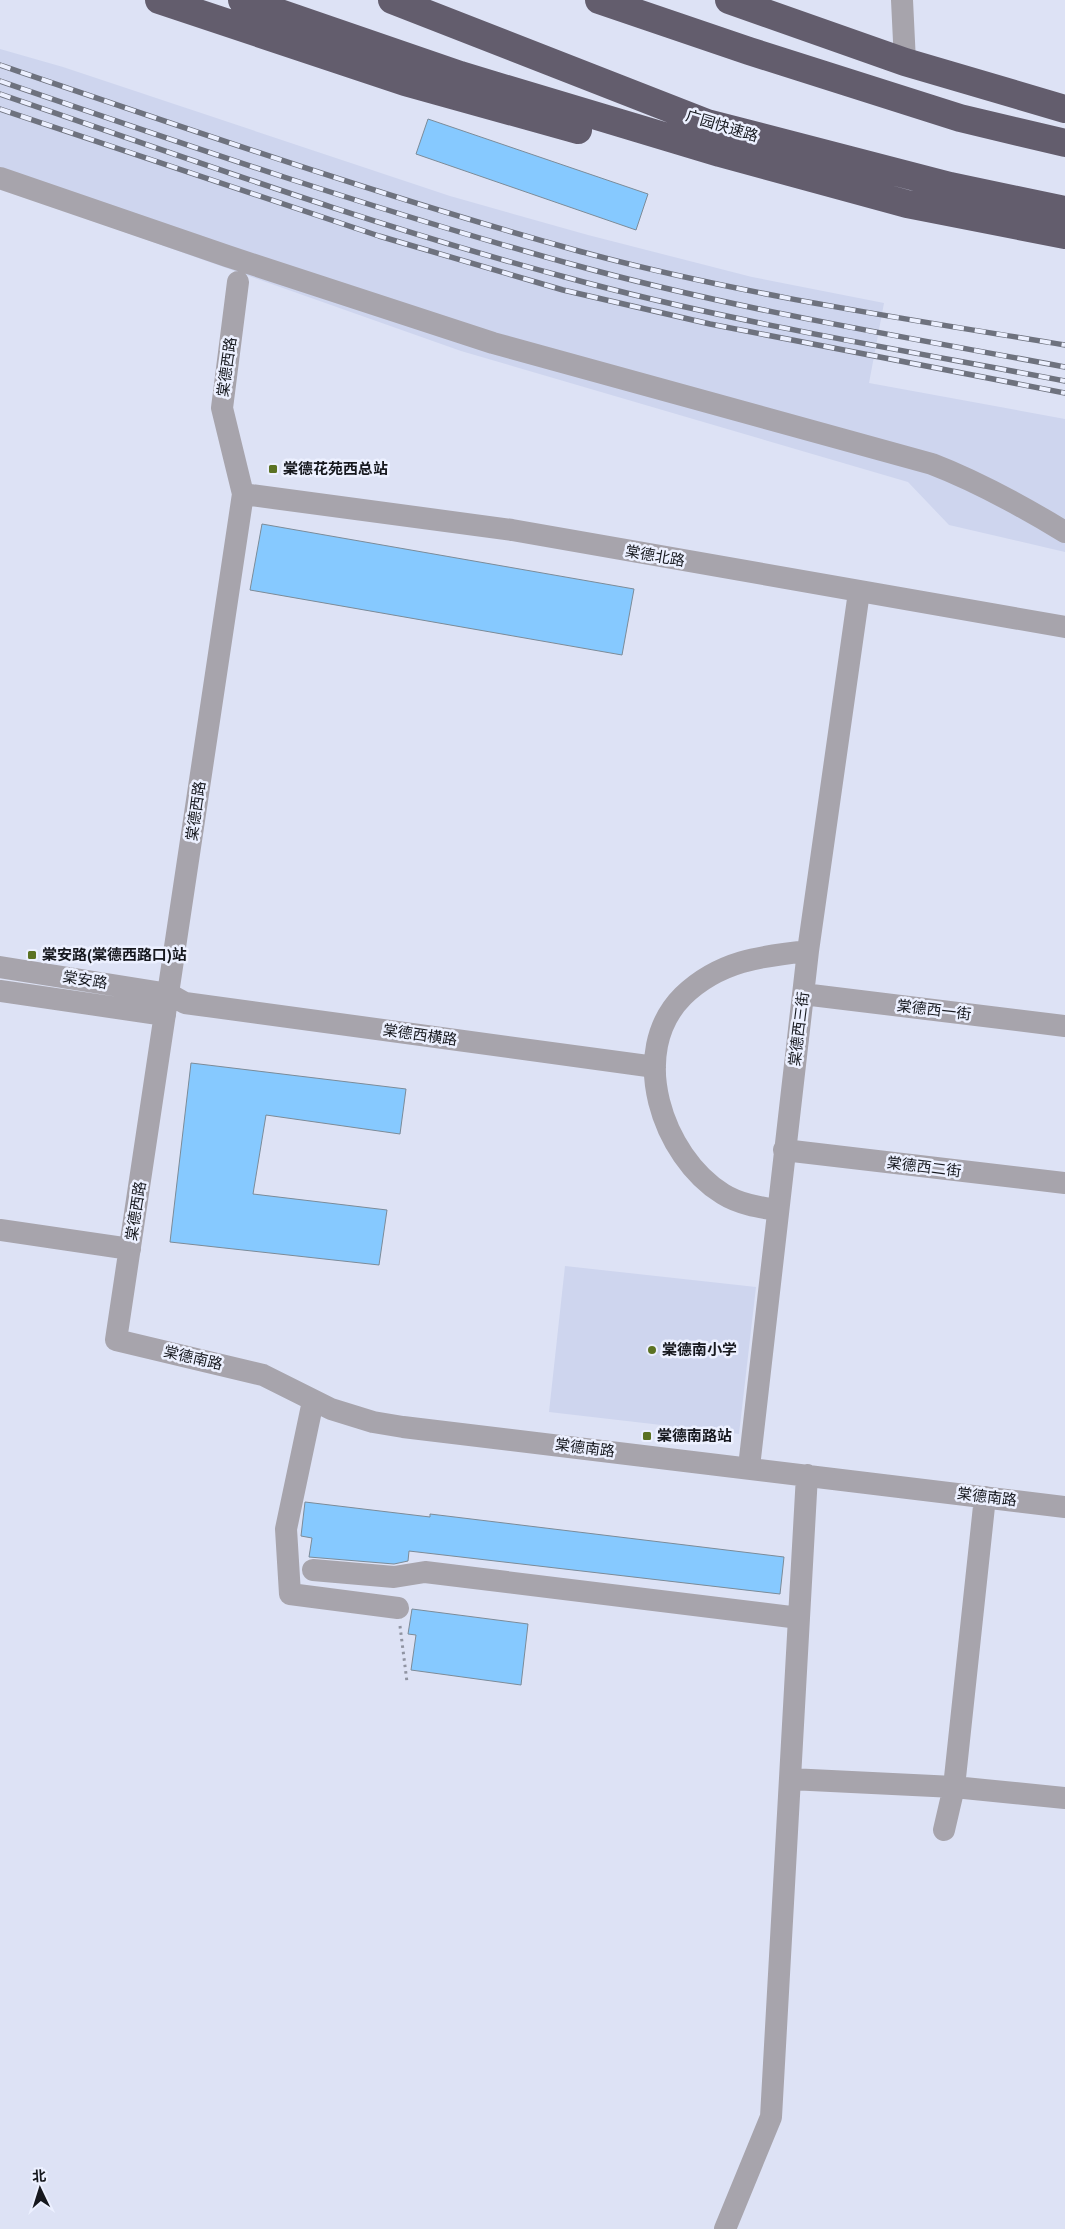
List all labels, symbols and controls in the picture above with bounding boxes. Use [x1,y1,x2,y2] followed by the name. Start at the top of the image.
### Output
[683,105,761,146] street label: 广园快速路
[213,336,240,398] street label: 棠德西路
[283,459,388,478] place label: 棠德花苑西总站
[267,463,279,475] marker: 棠德花苑西总站
[624,541,686,570] street label: 棠德北路
[182,780,209,842] street label: 棠德西路
[42,945,187,964] place label: 棠安路(棠德西路口)站
[26,949,38,961] marker: 棠安路(棠德西路口)站
[61,967,109,992] street label: 棠安路
[785,991,813,1067] street label: 棠德西三街
[896,996,972,1024] street label: 棠德西一街
[382,1020,459,1049] street label: 棠德西横路
[886,1153,962,1181] street label: 棠德西二街
[121,1180,150,1242] street label: 棠德西路
[662,1340,737,1359] place label: 棠德南小学
[162,1342,224,1374] street label: 棠德南路
[646,1344,658,1356] marker: 棠德南小学
[657,1426,732,1445] place label: 棠德南路站
[641,1430,653,1442] marker: 棠德南路站
[554,1434,616,1461] street label: 棠德南路
[956,1483,1018,1510] street label: 棠德南路
[15,2164,65,2214] north arrow
[31,2167,47,2185] text: 北

